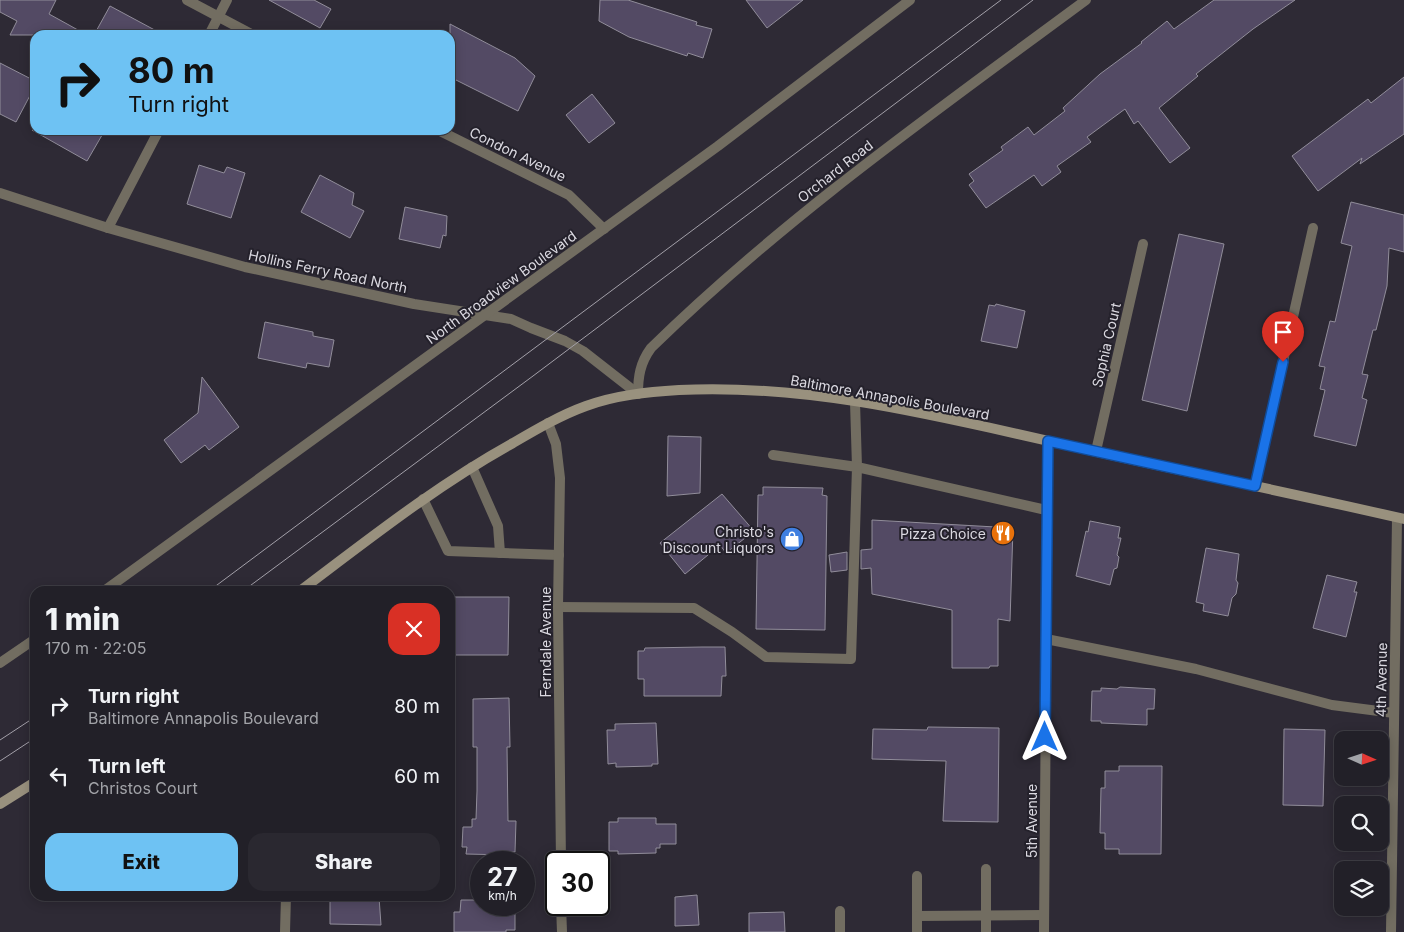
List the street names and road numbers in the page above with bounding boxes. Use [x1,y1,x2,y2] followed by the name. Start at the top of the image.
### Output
[467,123,569,185] street label: Condon Avenue
[794,136,876,206] street label: Orchard Road
[423,227,579,347] street label: North Broadview Boulevard
[247,246,409,296] street label: Hollins Ferry Road North
[1088,301,1124,389] street label: Sophia Court
[789,371,991,423] street label: Baltimore Annapolis Boulevard
[537,587,554,697] street label: Ferndale Avenue
[1372,642,1390,718] street label: 4th Avenue
[1023,784,1040,858] street label: 5th Avenue

